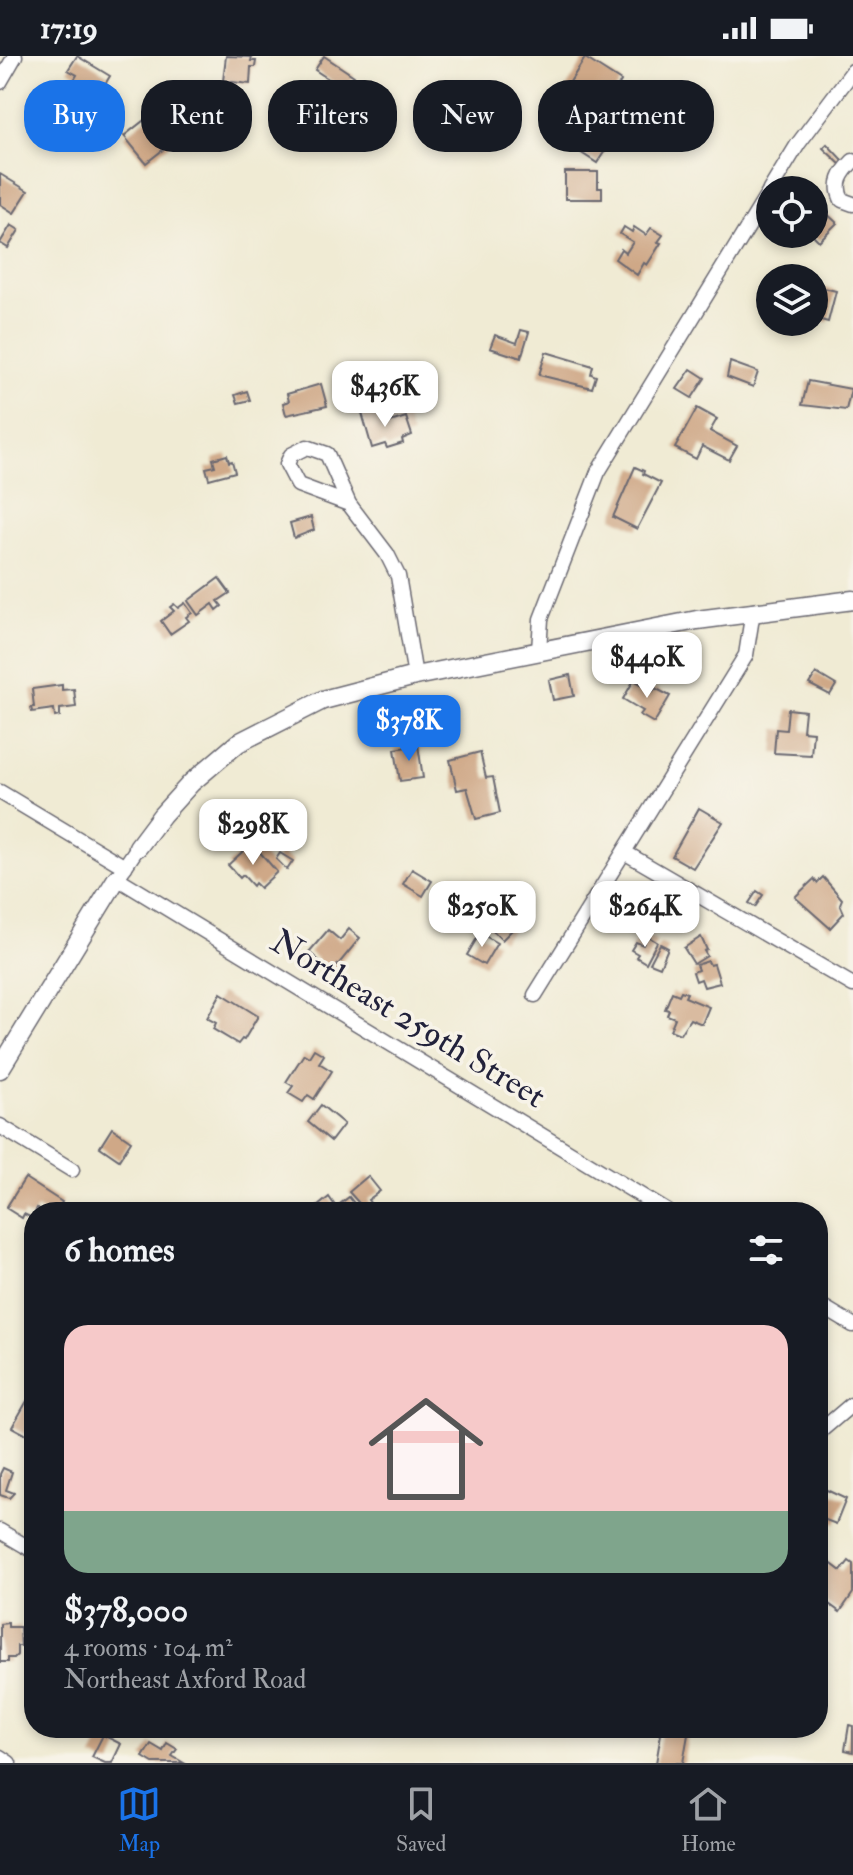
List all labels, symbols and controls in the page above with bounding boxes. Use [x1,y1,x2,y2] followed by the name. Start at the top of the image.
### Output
[40,10,98,47] text: 17:19
[24,80,125,152] chip: Buy
[141,80,252,152] chip: Rent
[268,80,397,152] chip: Filters
[413,80,522,152] chip: New
[538,80,714,152] chip: Apartment
[756,176,828,336] map controls
[756,176,828,248] button: locate
[756,264,828,336] button: layers
[329,361,441,429] pin: $436K
[350,371,420,403] text: $436K
[591,632,703,700] pin: $440K
[610,642,684,674] text: $440K
[353,695,465,763] pin: $378K
[375,705,443,737] text: $378K
[197,799,309,867] pin: $298K
[217,809,289,841] text: $298K
[426,881,538,949] pin: $250K
[589,881,701,949] pin: $264K
[447,891,517,923] text: $250K
[608,891,682,923] text: $264K
[263,920,553,1118] street label: Northeast 259th Street
[744,1228,788,1272] icon: filters
[64,1229,175,1272] text: 6 homes
[354,1377,498,1521] icon: home
[64,1589,188,1632] text: $378,000
[64,1632,233,1664] text: 4 rooms · 104 m²
[64,1664,306,1696] text: Northeast Axford Road
[117,1782,161,1858] tab: Map
[396,1782,446,1858] tab: Saved
[681,1782,736,1858] tab: Home

